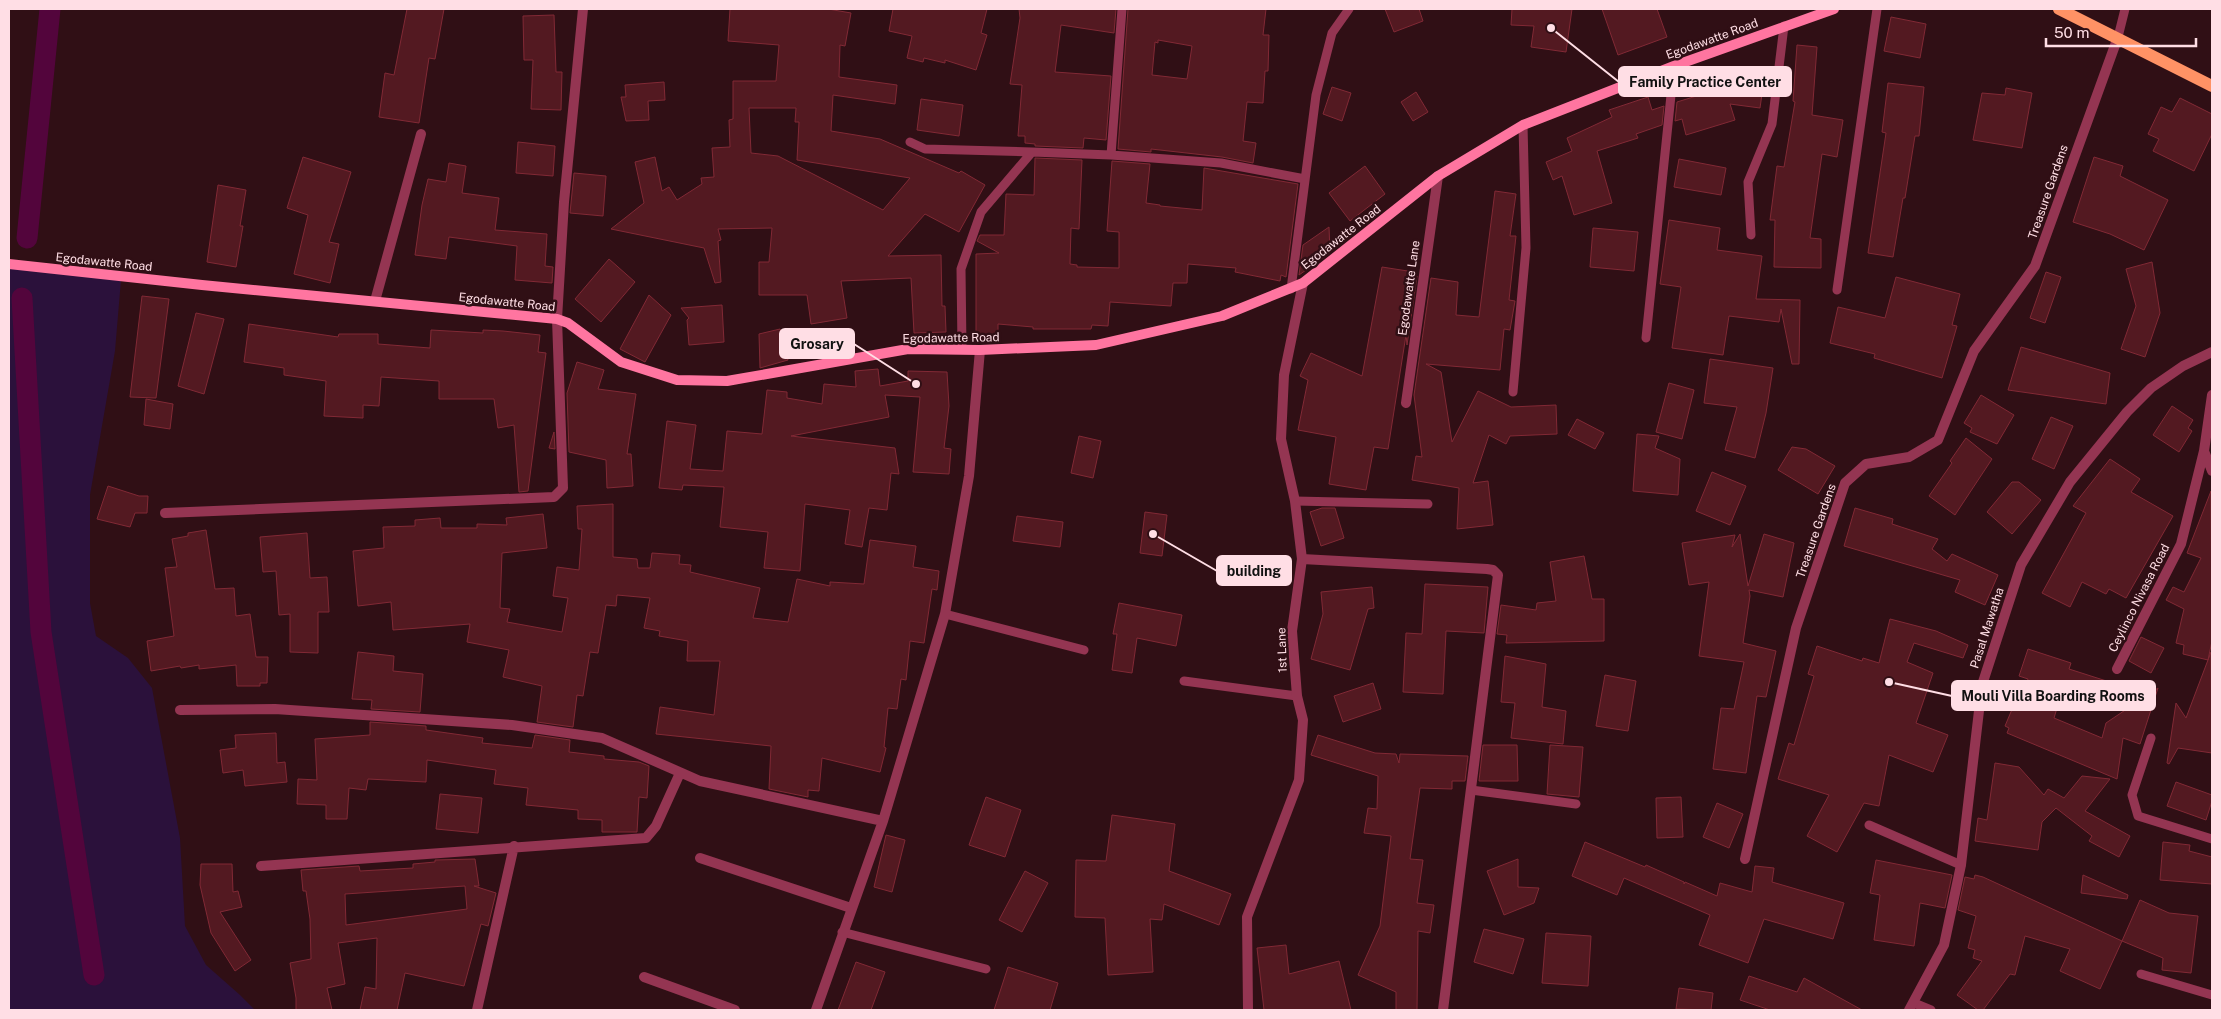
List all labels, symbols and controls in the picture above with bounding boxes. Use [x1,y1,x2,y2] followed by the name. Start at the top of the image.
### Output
[2046,15,2196,47] scale bar
[1664,16,1760,62] street label: Egodawatte Road
[2054,24,2089,41] text: 50 m
[1619,67,1791,96] callout: Family Practice Center
[1629,74,1781,90] text: Family Practice Center
[2025,143,2071,241] street label: Treasure Gardens
[1298,202,1384,272] street label: Egodawatte Road
[1395,239,1423,336] street label: Egodawatte Lane
[55,250,153,274] street label: Egodawatte Road
[458,290,556,314] street label: Egodawatte Road
[780,329,854,358] callout: Grosary
[902,330,1000,346] street label: Egodawatte Road
[790,336,844,352] text: Grosary
[1793,482,1839,580] street label: Treasure Gardens
[2106,542,2172,654] street label: Ceylinco Nivasa Road
[1217,556,1291,585] callout: building
[1227,563,1281,579] text: building
[1967,586,2007,670] street label: Pasal Mawatha
[1274,627,1290,673] street label: 1st Lane
[1952,681,2155,710] callout: Mouli Villa Boarding Rooms
[1961,688,2145,704] text: Mouli Villa Boarding Rooms

